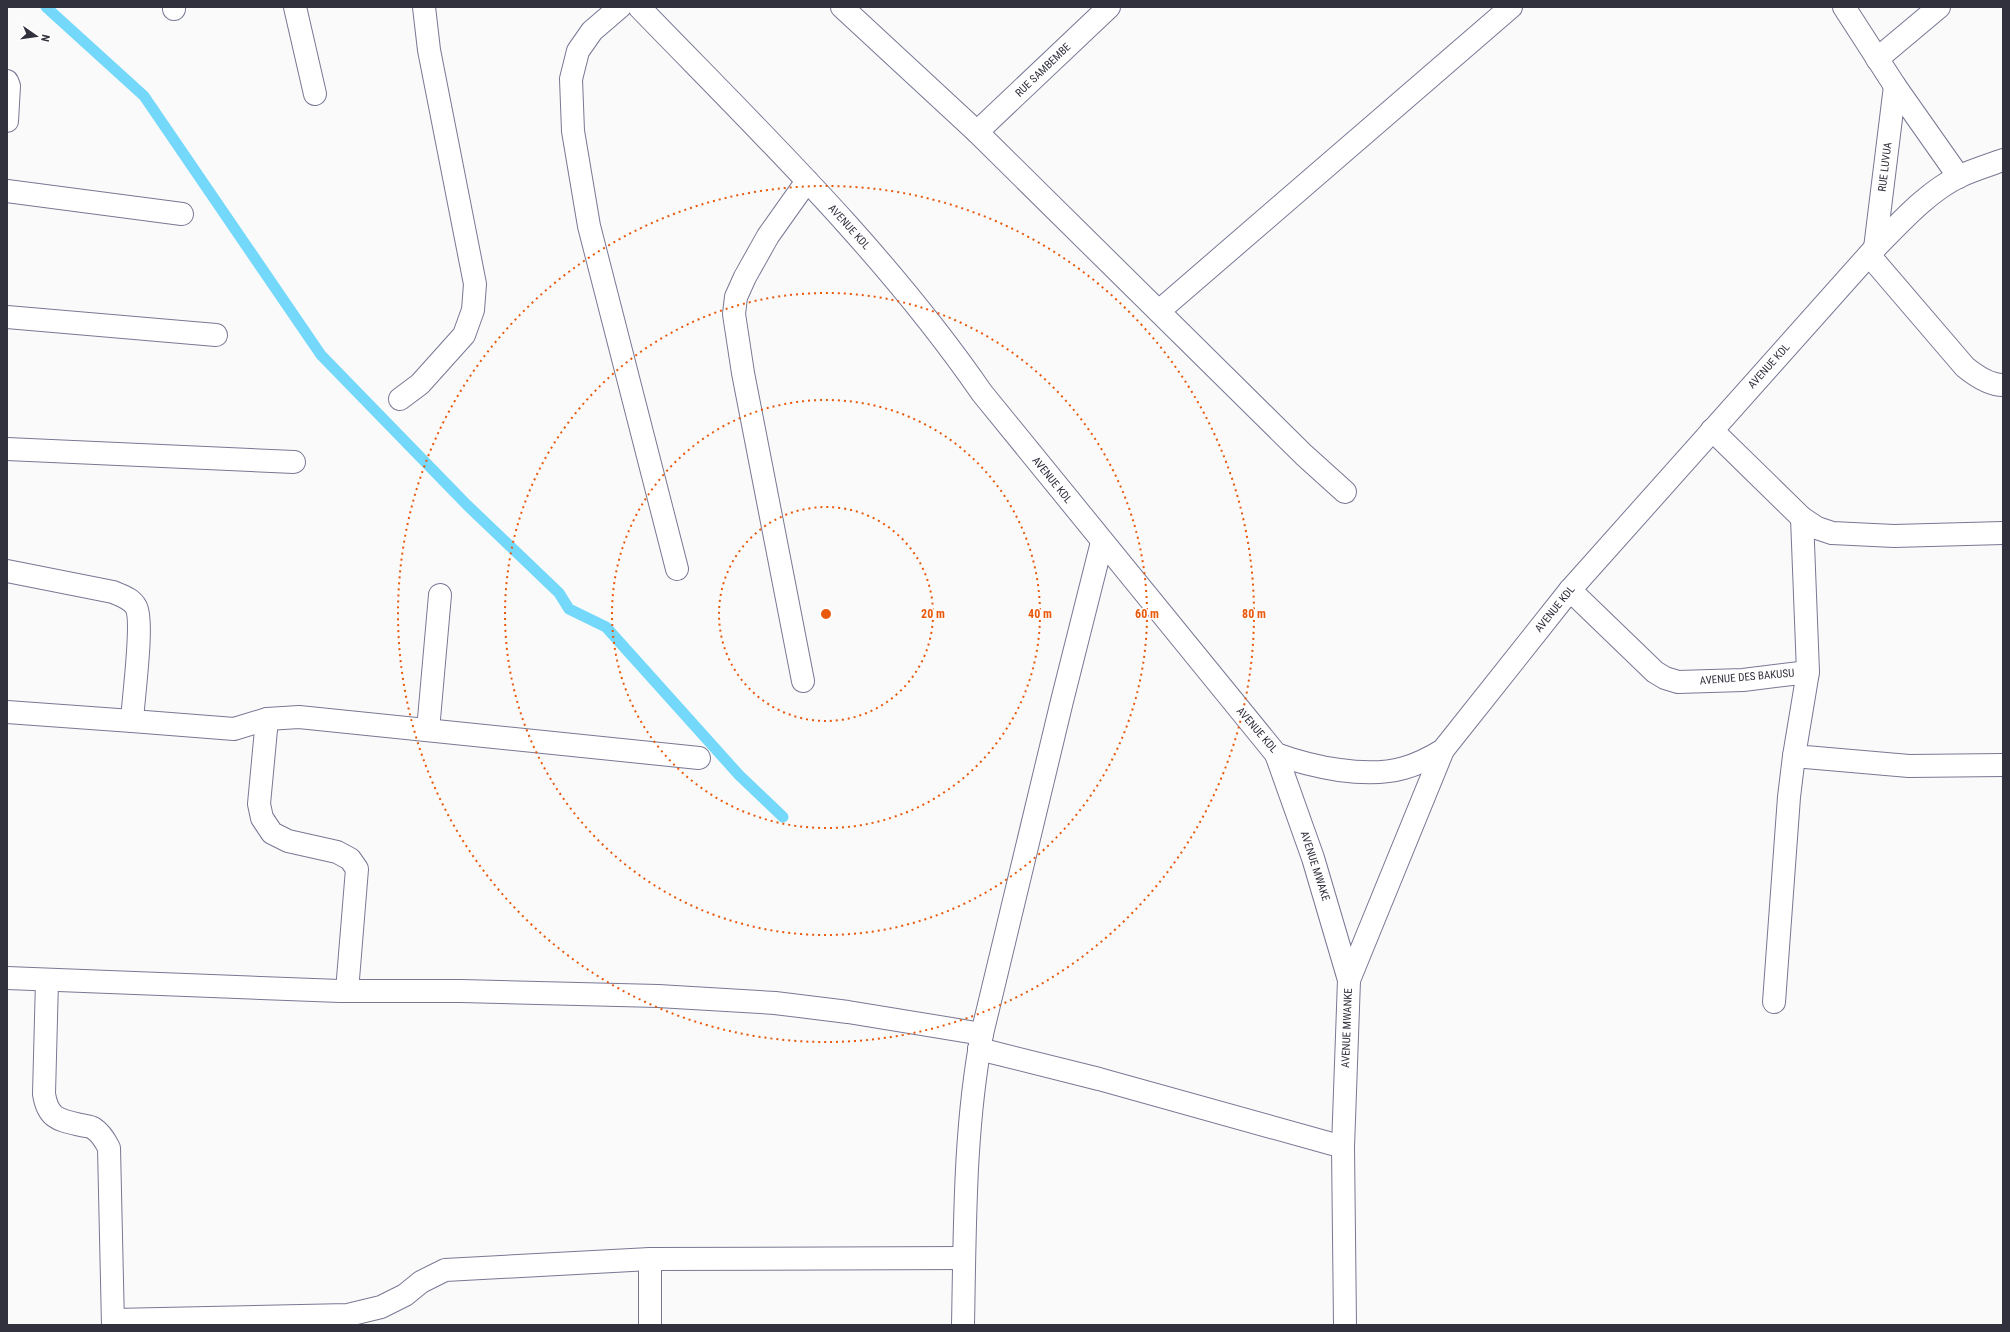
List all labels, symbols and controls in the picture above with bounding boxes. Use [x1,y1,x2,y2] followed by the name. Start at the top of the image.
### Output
[16,16,56,56] north arrow
[38,33,52,43] text: N
[1013,40,1074,100] street label: RUE SAMBEMBE
[1876,141,1895,192] street label: RUE LUVUA
[825,202,873,252] street label: AVENUE KDL
[1745,341,1793,391] street label: AVENUE KDL
[1029,454,1075,506] street label: AVENUE KDL
[1532,583,1578,635] street label: AVENUE KDL
[819,607,833,621] centre of rings
[921,607,945,621] text: 20 m
[1028,607,1052,621] text: 40 m
[1135,607,1159,621] text: 60 m
[1242,607,1266,621] text: 80 m
[1699,666,1795,688] street label: AVENUE DES BAKUSU
[1234,705,1280,755] street label: AVENUE KDL
[1298,829,1333,903] street label: AVENUE MWAKE
[1339,987,1355,1068] street label: AVENUE MWANKE

